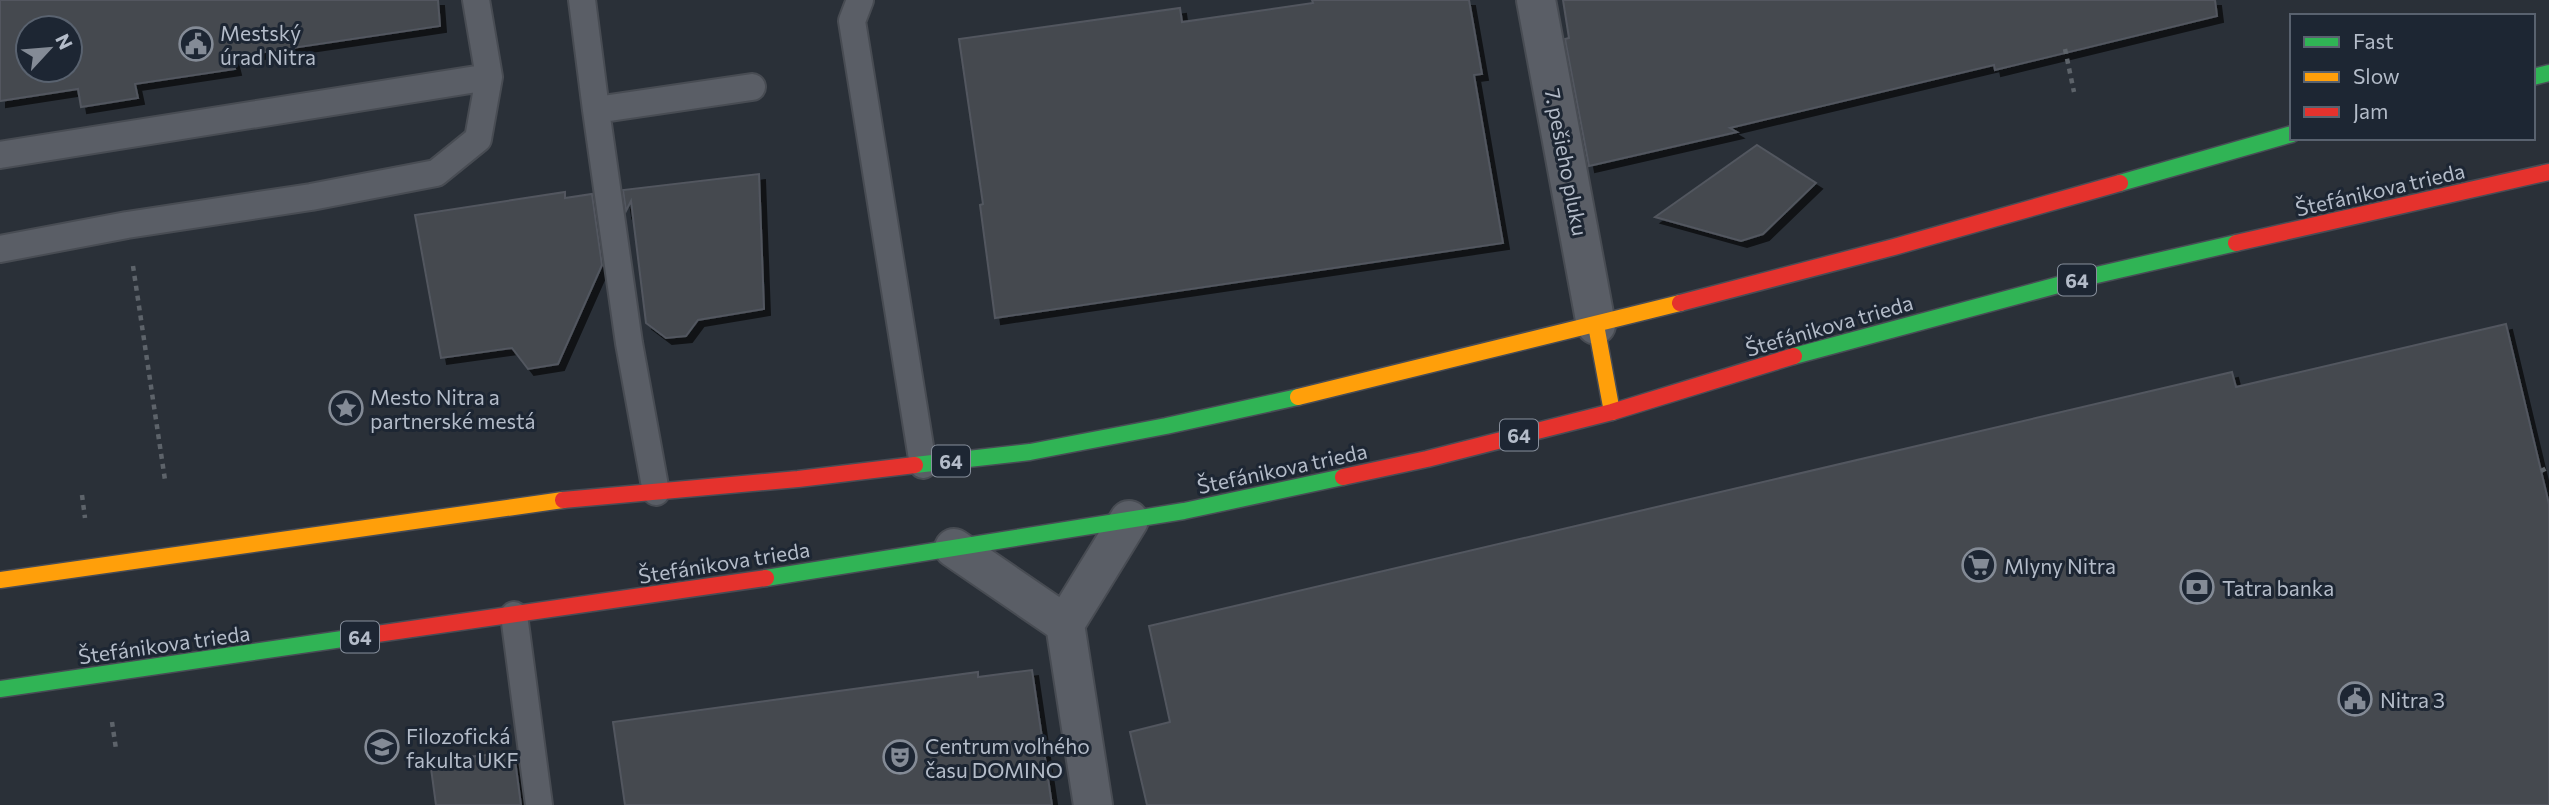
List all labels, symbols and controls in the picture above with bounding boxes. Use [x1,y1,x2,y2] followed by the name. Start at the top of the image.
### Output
[14,14,84,84] north arrow
[2290,14,2535,140] legend
[220,20,316,69] place label: Mestský úrad Nitra
[177,25,215,63] public building icon: Mestský úrad Nitra
[2353,28,2394,53] text: Fast
[51,30,78,53] text: N
[2353,63,2400,88] text: Slow
[1540,86,1594,238] street label: 7. pešieho pluku
[2353,98,2388,123] text: Jam
[2293,157,2467,221] street label: Štefánikova trieda
[2058,264,2096,296] road number: 64
[1742,289,1916,361] street label: Štefánikova trieda
[370,384,536,433] place label: Mesto Nitra a partnerské mestá
[327,389,365,427] place icon: Mesto Nitra a partnerské mestá
[1500,420,1538,450] road number: 64
[1195,438,1369,498] street label: Štefánikova trieda
[932,446,970,476] road number: 64
[637,536,811,588] street label: Štefánikova trieda
[1960,546,1998,584] supermarket icon: Mlyny Nitra
[2004,553,2116,578] place label: Mlyny Nitra
[2178,568,2216,606] bank icon: Tatra banka
[2222,575,2334,600] place label: Tatra banka
[77,620,251,668] street label: Štefánikova trieda
[341,622,379,652] road number: 64
[2336,680,2374,718] public building icon: Nitra 3
[2380,687,2445,712] place label: Nitra 3
[406,723,519,772] place label: Filozofická fakulta UKF
[363,728,401,766] school or university icon: Filozofická fakulta UKF
[925,733,1090,782] place label: Centrum voľného času DOMINO
[881,738,919,776] theatre icon: Centrum voľného času DOMINO

